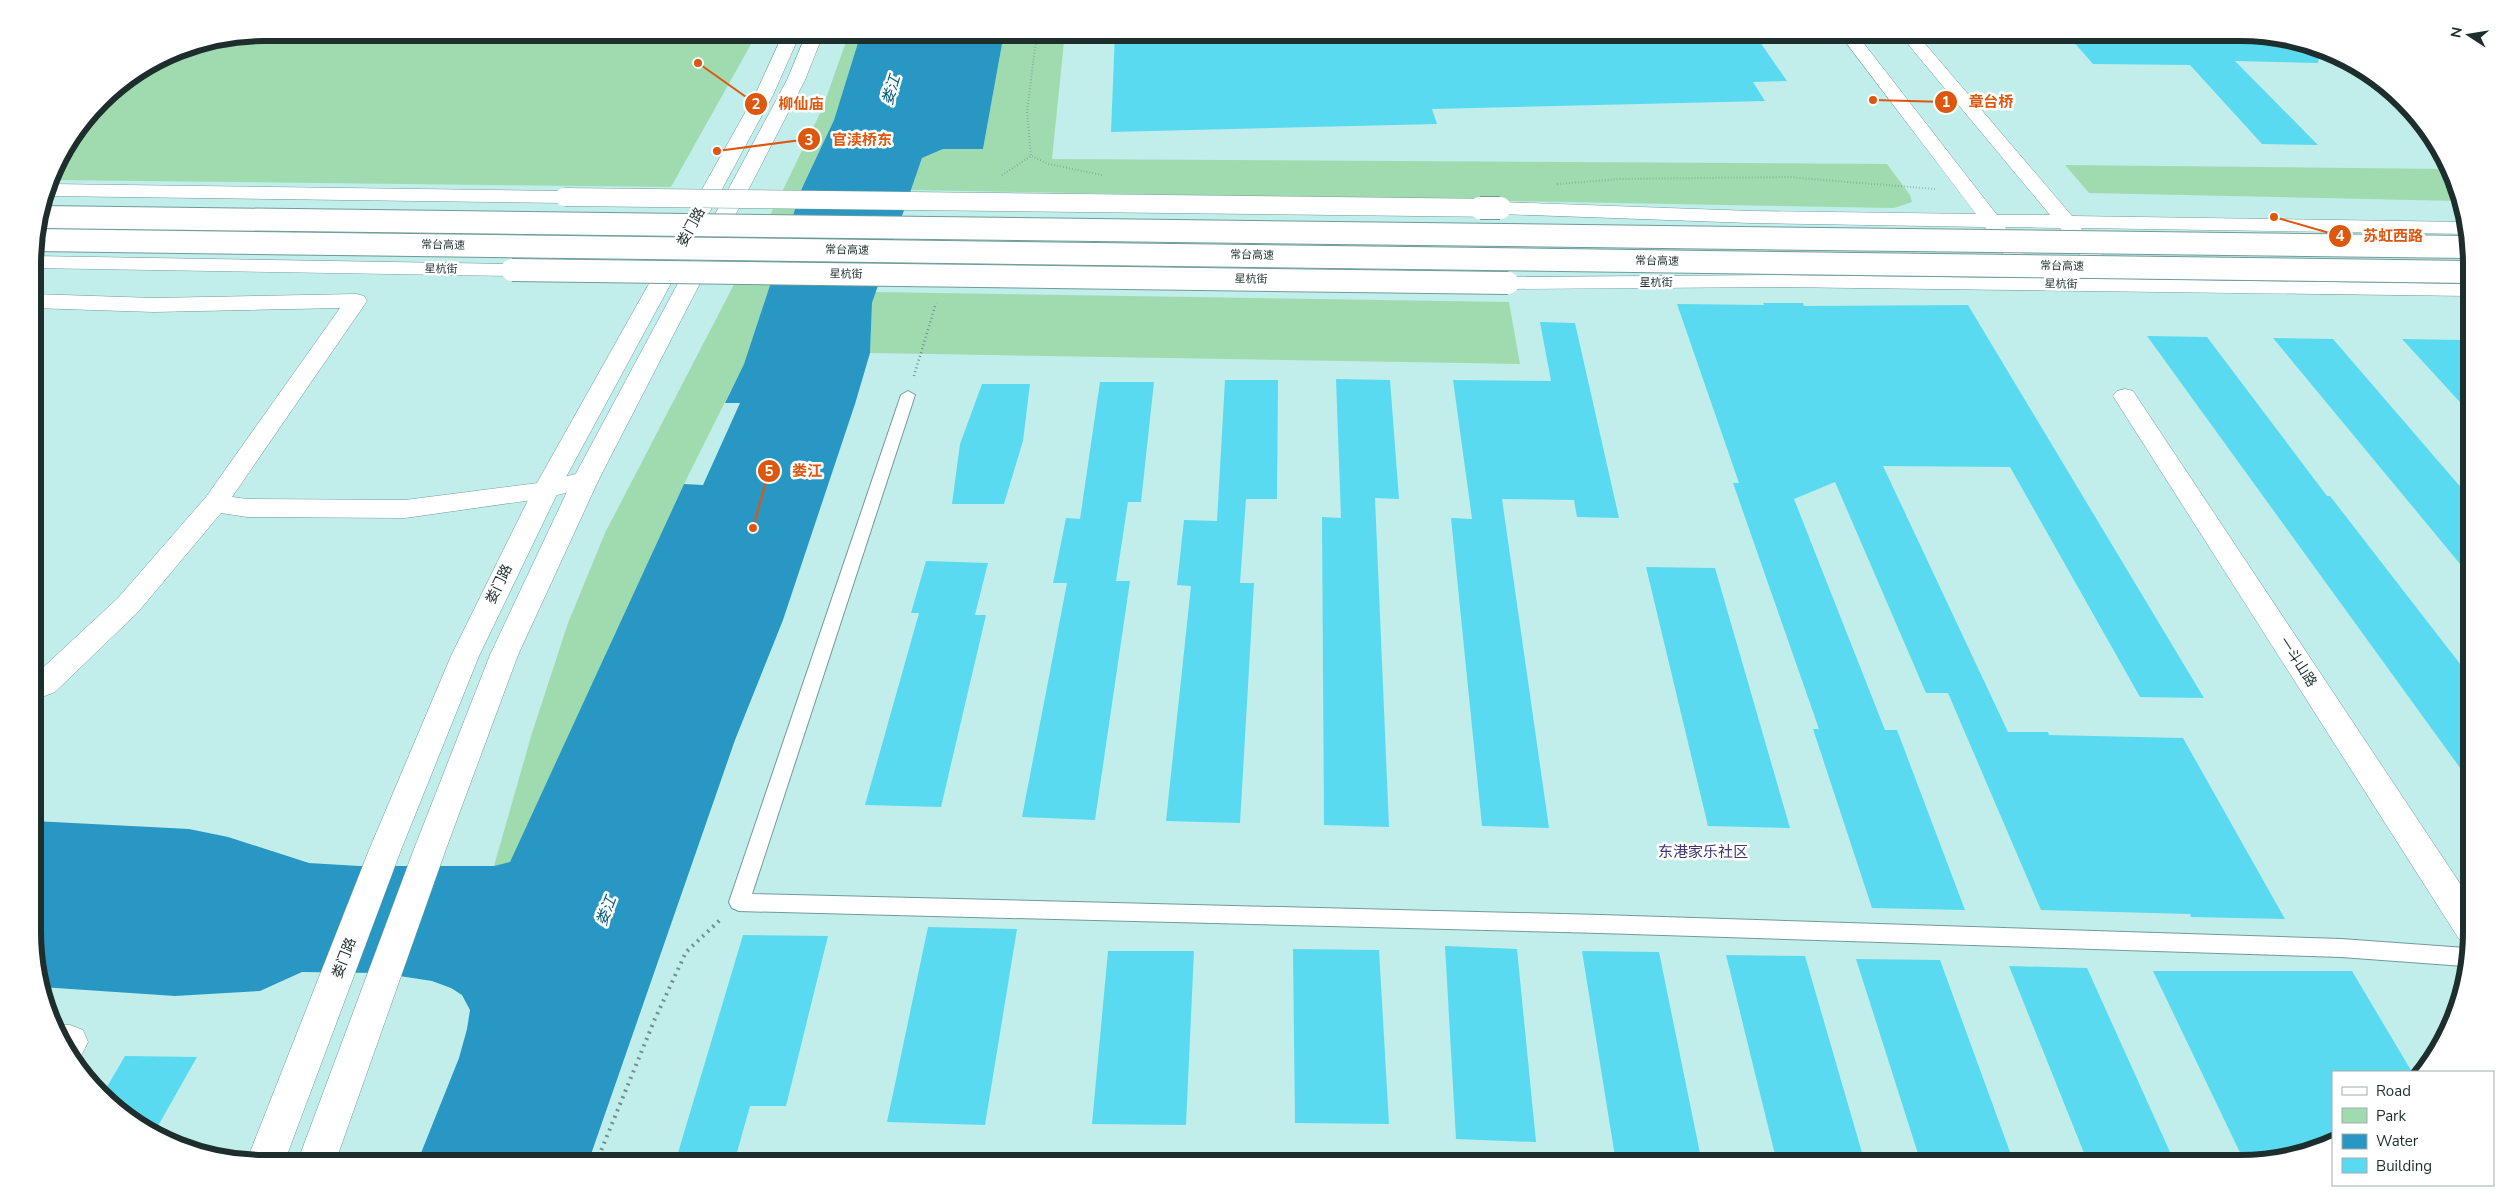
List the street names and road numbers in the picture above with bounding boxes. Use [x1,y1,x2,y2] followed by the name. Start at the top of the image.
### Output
[673,204,709,250] street label: 娄门路
[421,237,465,253] street label: 常台高速
[825,242,869,258] street label: 常台高速
[1230,247,1274,263] street label: 常台高速
[1635,253,1679,269] street label: 常台高速
[2040,258,2084,274] street label: 常台高速
[424,261,458,277] street label: 星杭街
[829,266,863,282] street label: 星杭街
[1234,271,1268,287] street label: 星杭街
[1640,275,1673,290] street label: 星杭街
[2044,276,2078,292] street label: 星杭街
[481,561,517,607] street label: 娄门路
[2275,633,2321,691] street label: 一斗山路
[328,935,360,981] street label: 娄门路

